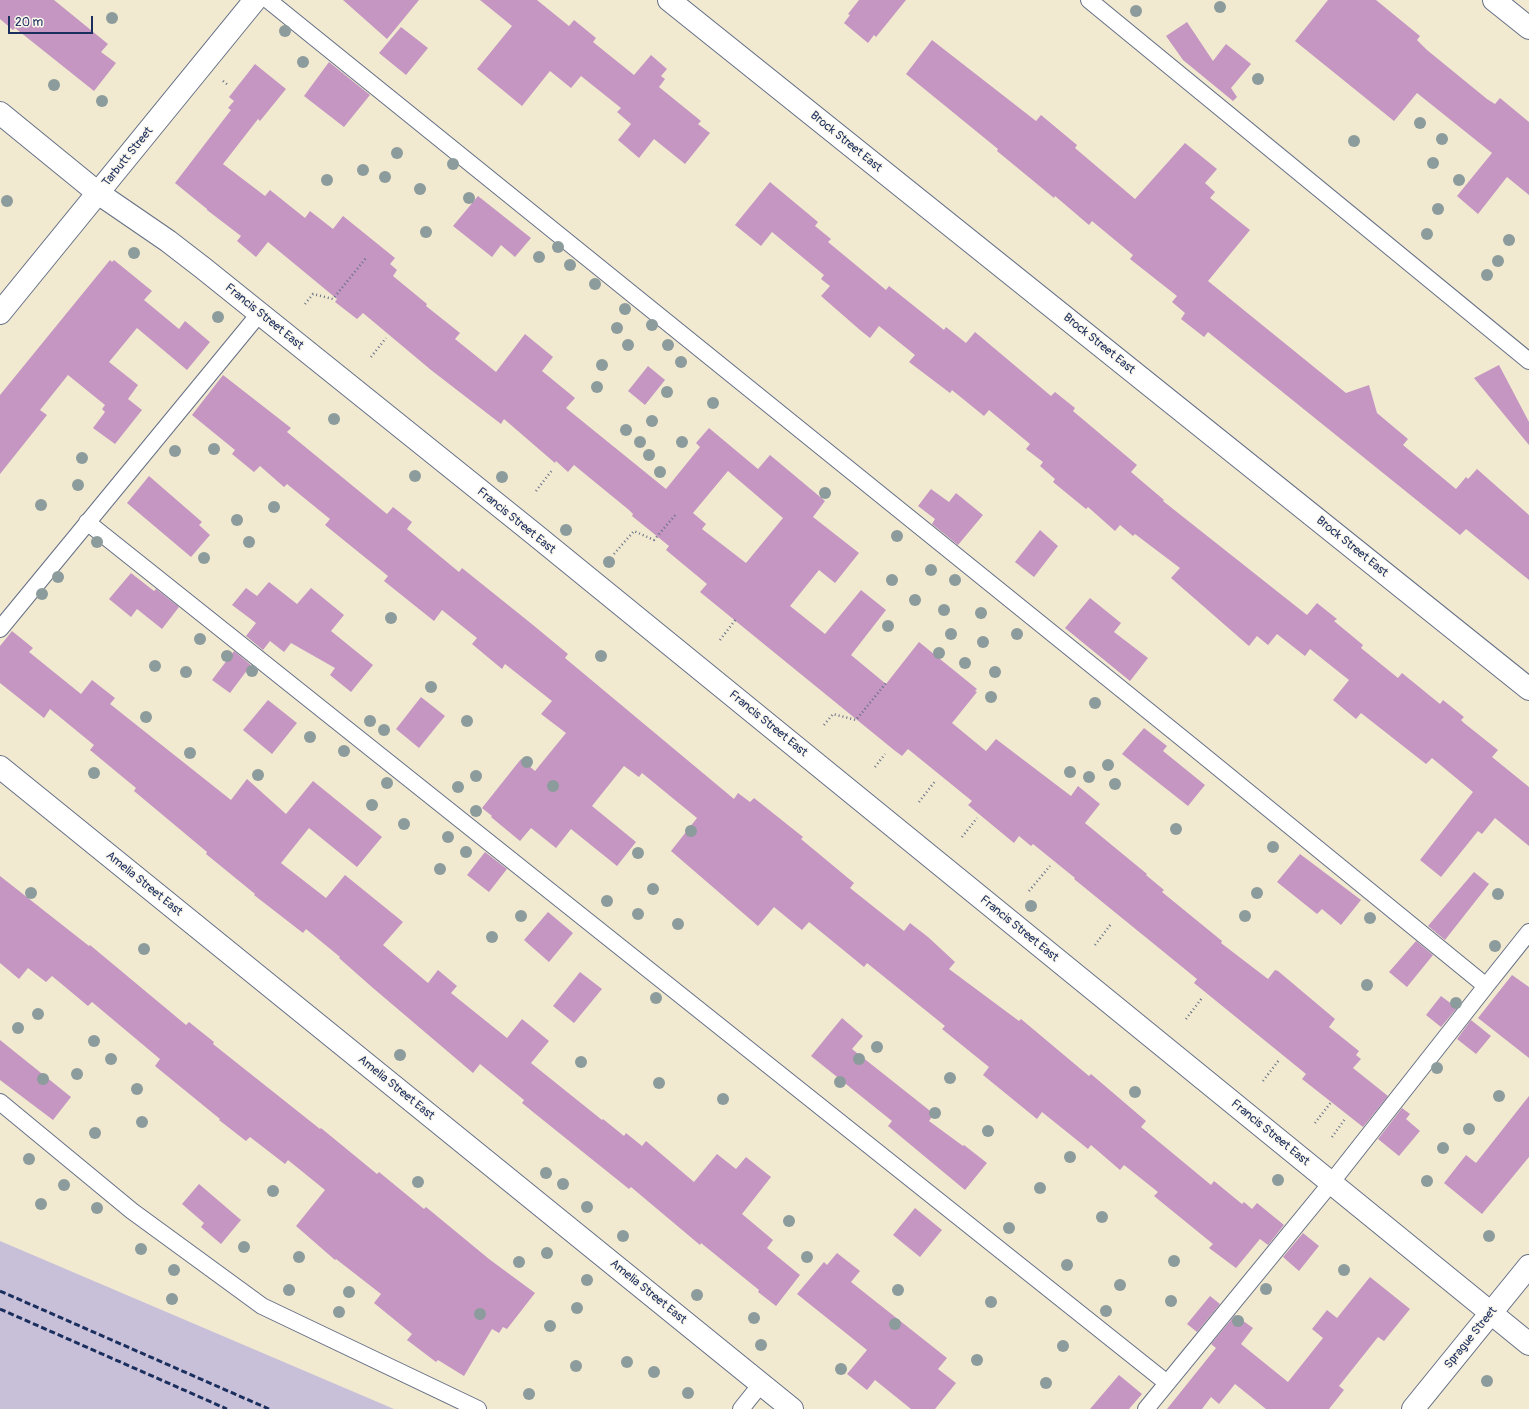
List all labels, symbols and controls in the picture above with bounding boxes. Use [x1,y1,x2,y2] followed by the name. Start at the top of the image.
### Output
[10,8,95,34] scale bar
[15,15,43,30] text: 20 m
[807,109,885,175] street label: Brock Street East
[100,124,156,190] street label: Tarbutt Street
[222,281,306,353] street label: Francis Street East
[1060,311,1138,377] street label: Brock Street East
[474,485,558,557] street label: Francis Street East
[1313,514,1391,580] street label: Brock Street East
[726,688,810,760] street label: Francis Street East
[103,849,185,919] street label: Amelia Street East
[977,893,1061,965] street label: Francis Street East
[355,1053,437,1123] street label: Amelia Street East
[1228,1097,1312,1169] street label: Francis Street East
[607,1257,689,1327] street label: Amelia Street East
[1442,1304,1500,1372] street label: Sprague Street

